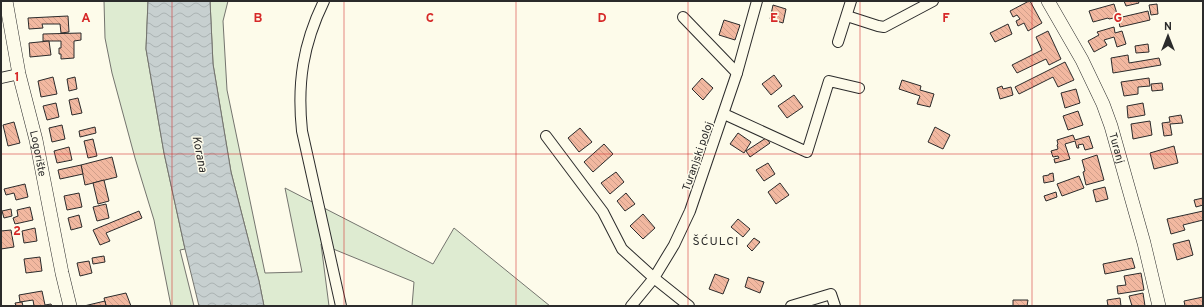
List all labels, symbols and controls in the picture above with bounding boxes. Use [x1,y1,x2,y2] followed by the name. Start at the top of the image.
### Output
[81,11,91,27] text: A
[254,11,263,27] text: B
[426,11,434,27] text: C
[597,11,607,27] text: D
[770,11,778,27] text: E
[942,11,950,27] text: F
[1114,11,1123,27] text: G
[1148,16,1188,56] north arrow
[1164,20,1172,34] text: N
[14,70,20,86] text: 1
[680,120,716,193] street label: Turanjski poloj
[26,129,49,178] street label: Logorište
[1105,131,1127,165] street label: Turanj
[188,135,211,175] water label: Korana
[13,224,21,240] text: 2
[693,234,739,250] district label: ŠĆULCI

